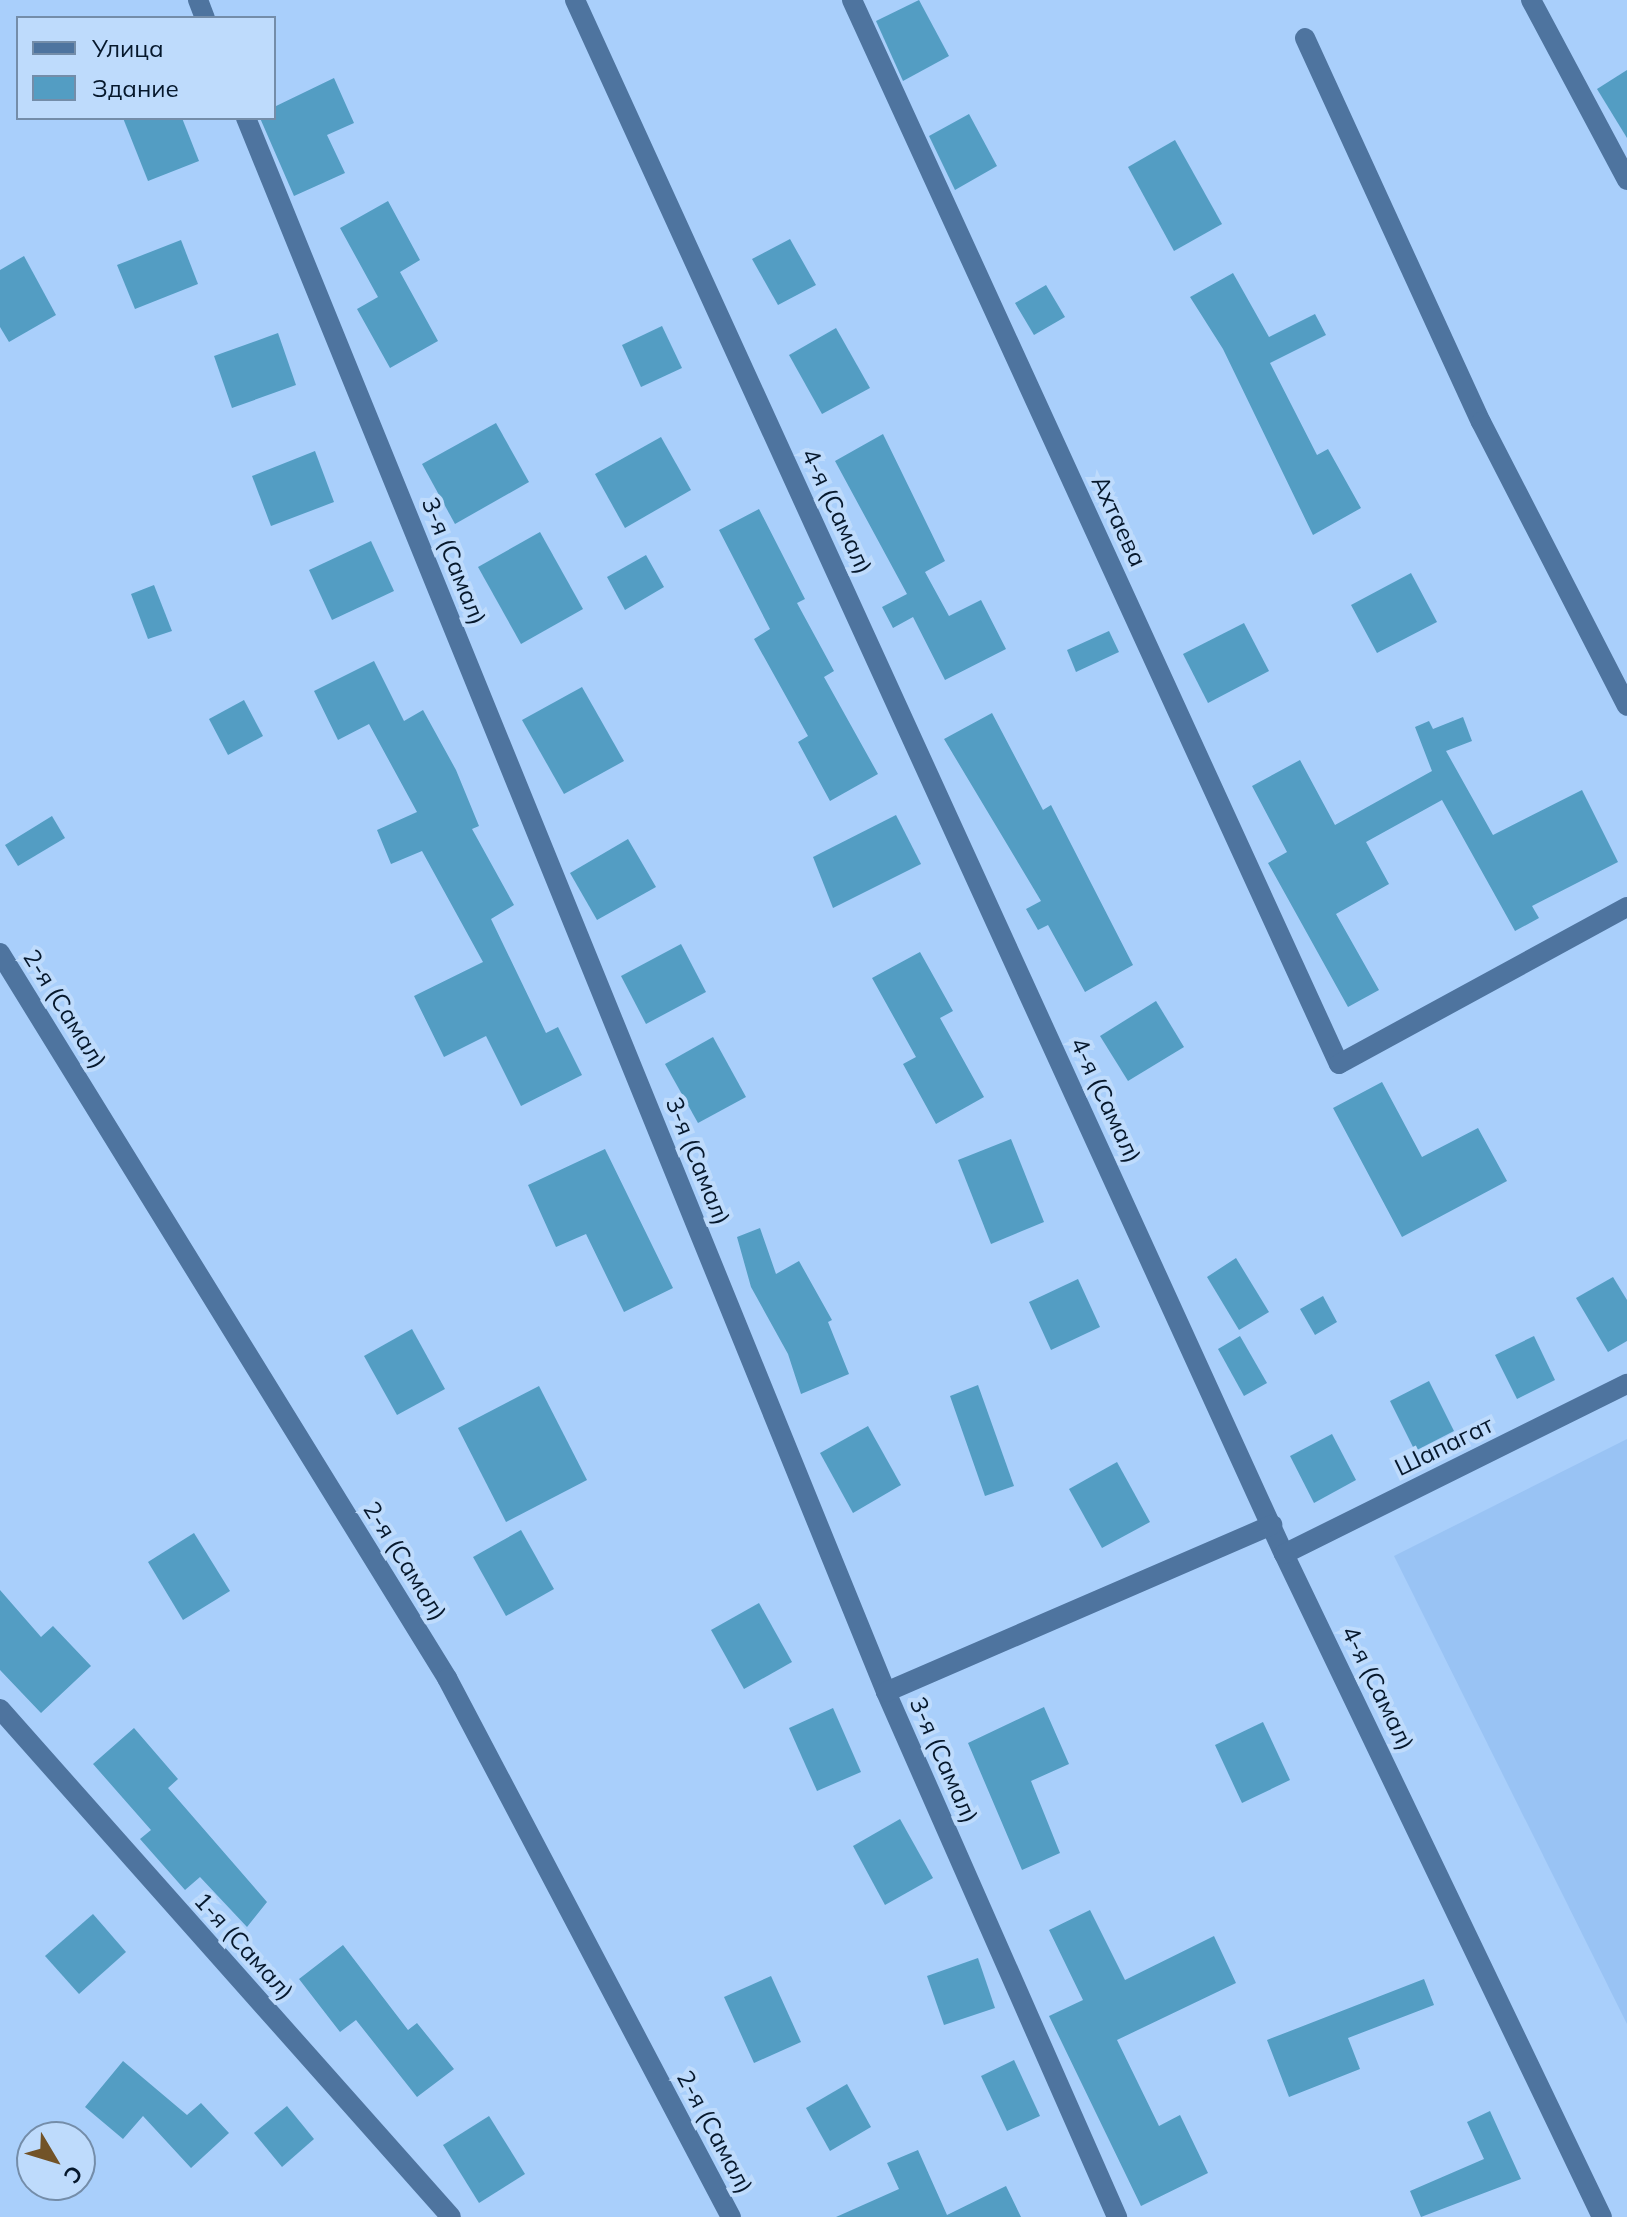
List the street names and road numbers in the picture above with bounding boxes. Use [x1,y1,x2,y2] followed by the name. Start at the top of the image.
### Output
[795,444,879,578] street label: 4-я (Самал)
[1085,471,1153,571] street label: Ахтаева
[415,493,493,629] street label: 3-я (Самал)
[17,944,113,1074] street label: 2-я (Самал)
[1064,1033,1148,1167] street label: 4-я (Самал)
[659,1093,737,1229] street label: 3-я (Самал)
[1390,1410,1498,1482] street label: Шапагат
[357,1496,453,1626] street label: 2-я (Самал)
[1335,1621,1421,1755] street label: 4-я (Самал)
[903,1693,985,1827] street label: 3-я (Самал)
[188,1886,300,2006] street label: 1-я (Самал)
[671,2066,759,2198] street label: 2-я (Самал)

